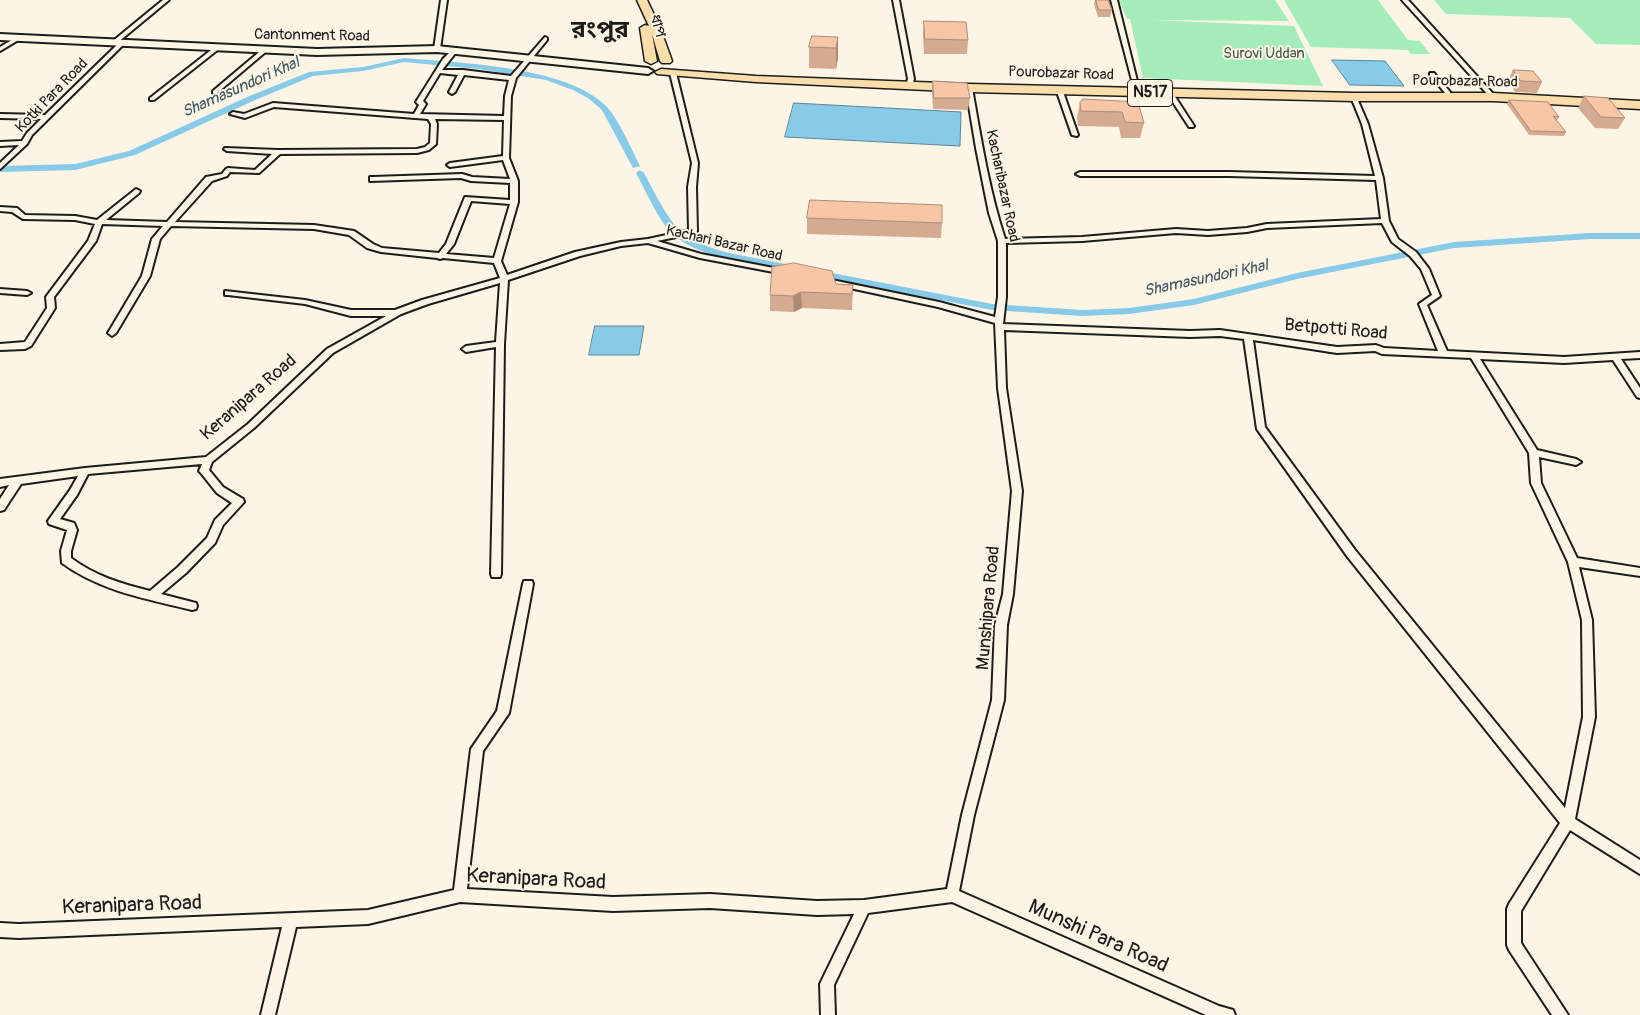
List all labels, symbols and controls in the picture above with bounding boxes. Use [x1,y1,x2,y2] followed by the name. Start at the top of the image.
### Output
[645,12,669,40] street label: ধাপ
[571,17,629,45] district label: রংপুর
[254,26,370,46] street label: Cantonment Road
[1223,45,1305,63] park label: Surovi Uddan
[179,54,303,122] water label: Shamasundori Khal
[12,55,92,137] street label: Kotki Para Road
[1008,63,1114,85] street label: Pourobazar Road
[1412,72,1518,92] street label: Pourobazar Road
[1128,80,1172,106] road number: N517
[981,128,1023,244] street label: Kacharibazar Road
[664,222,784,266] street label: Kachari Bazar Road
[1142,256,1270,302] water label: Shamasundori Khal
[1284,315,1388,345] street label: Betpotti Road
[197,350,301,446] street label: Keranipara Road
[973,545,1005,671] street label: Munshipara Road
[465,864,607,896] street label: Keranipara Road
[61,891,203,921] street label: Keranipara Road
[1024,895,1172,979] street label: Munshi Para Road

